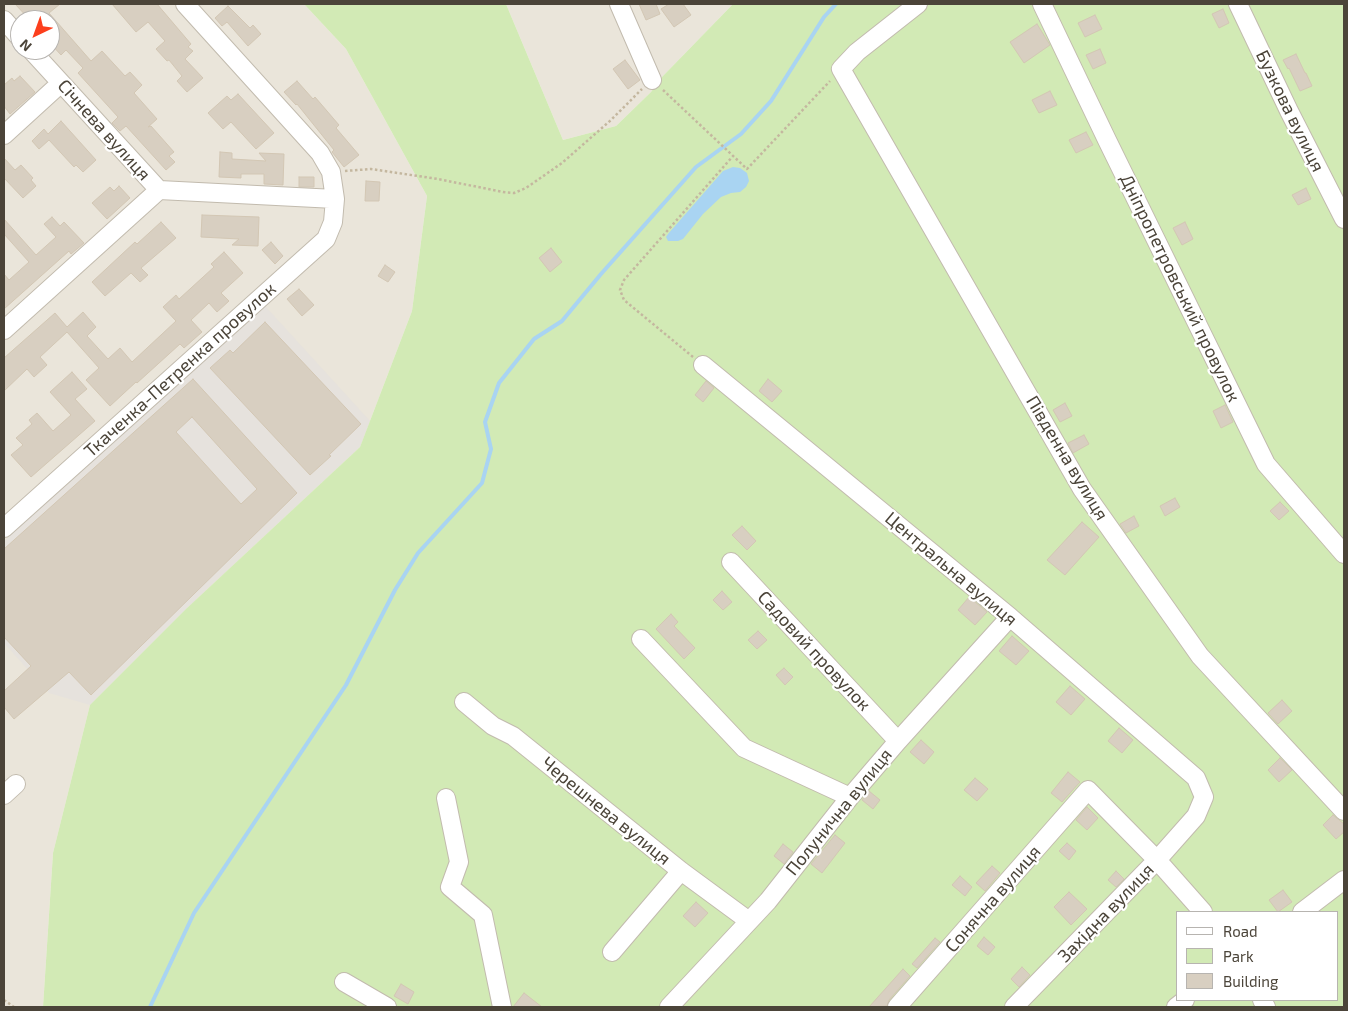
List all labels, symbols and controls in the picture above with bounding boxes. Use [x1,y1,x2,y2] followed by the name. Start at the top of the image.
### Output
[10,10,60,60] north arrow
[16,36,35,55] text: N
[1251,47,1329,175] street label: Бузкова вулиця
[53,75,155,185] street label: Січнева вулиця
[1115,171,1245,405] street label: Дніпропетровський провулок
[80,278,280,462] street label: Ткаченка-Петренка провулок
[1021,392,1113,524] street label: Південна вулиця
[881,507,1021,631] street label: Центральна вулиця
[753,587,875,715] street label: Садовий провулок
[781,744,897,880] street label: Полунична вулиця
[537,752,675,870] street label: Черешнева вулиця
[941,841,1045,957] street label: Сонячна вулиця
[1053,859,1159,967] street label: Західна вулиця
[1176,911,1338,1001] legend
[1223,922,1258,940] text: Road
[1223,947,1254,965] text: Park
[1223,972,1278,990] text: Building

